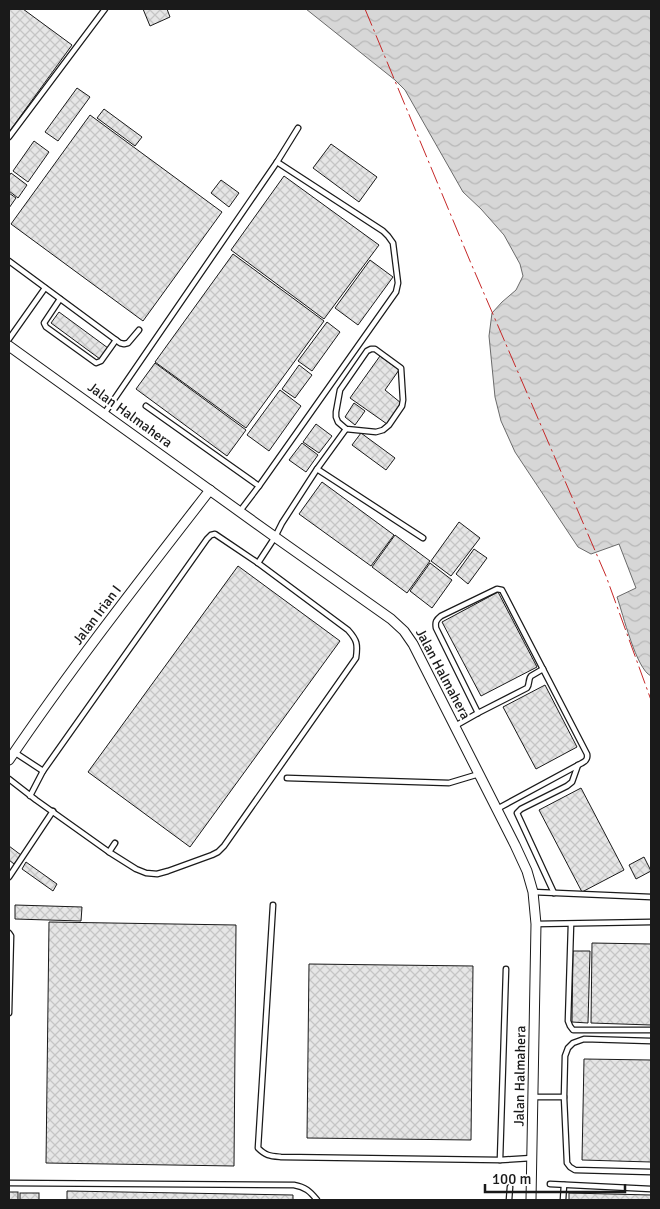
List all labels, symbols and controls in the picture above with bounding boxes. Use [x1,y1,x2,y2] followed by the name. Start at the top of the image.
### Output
[84,379,176,451] street label: Jalan Halmahera
[69,582,125,648] street label: Jalan Irian I
[412,626,474,722] street label: Jalan Halmahera
[511,1026,529,1126] street label: Jalan Halmahera
[485,1162,625,1194] scale bar
[492,1170,532,1188] text: 100 m

